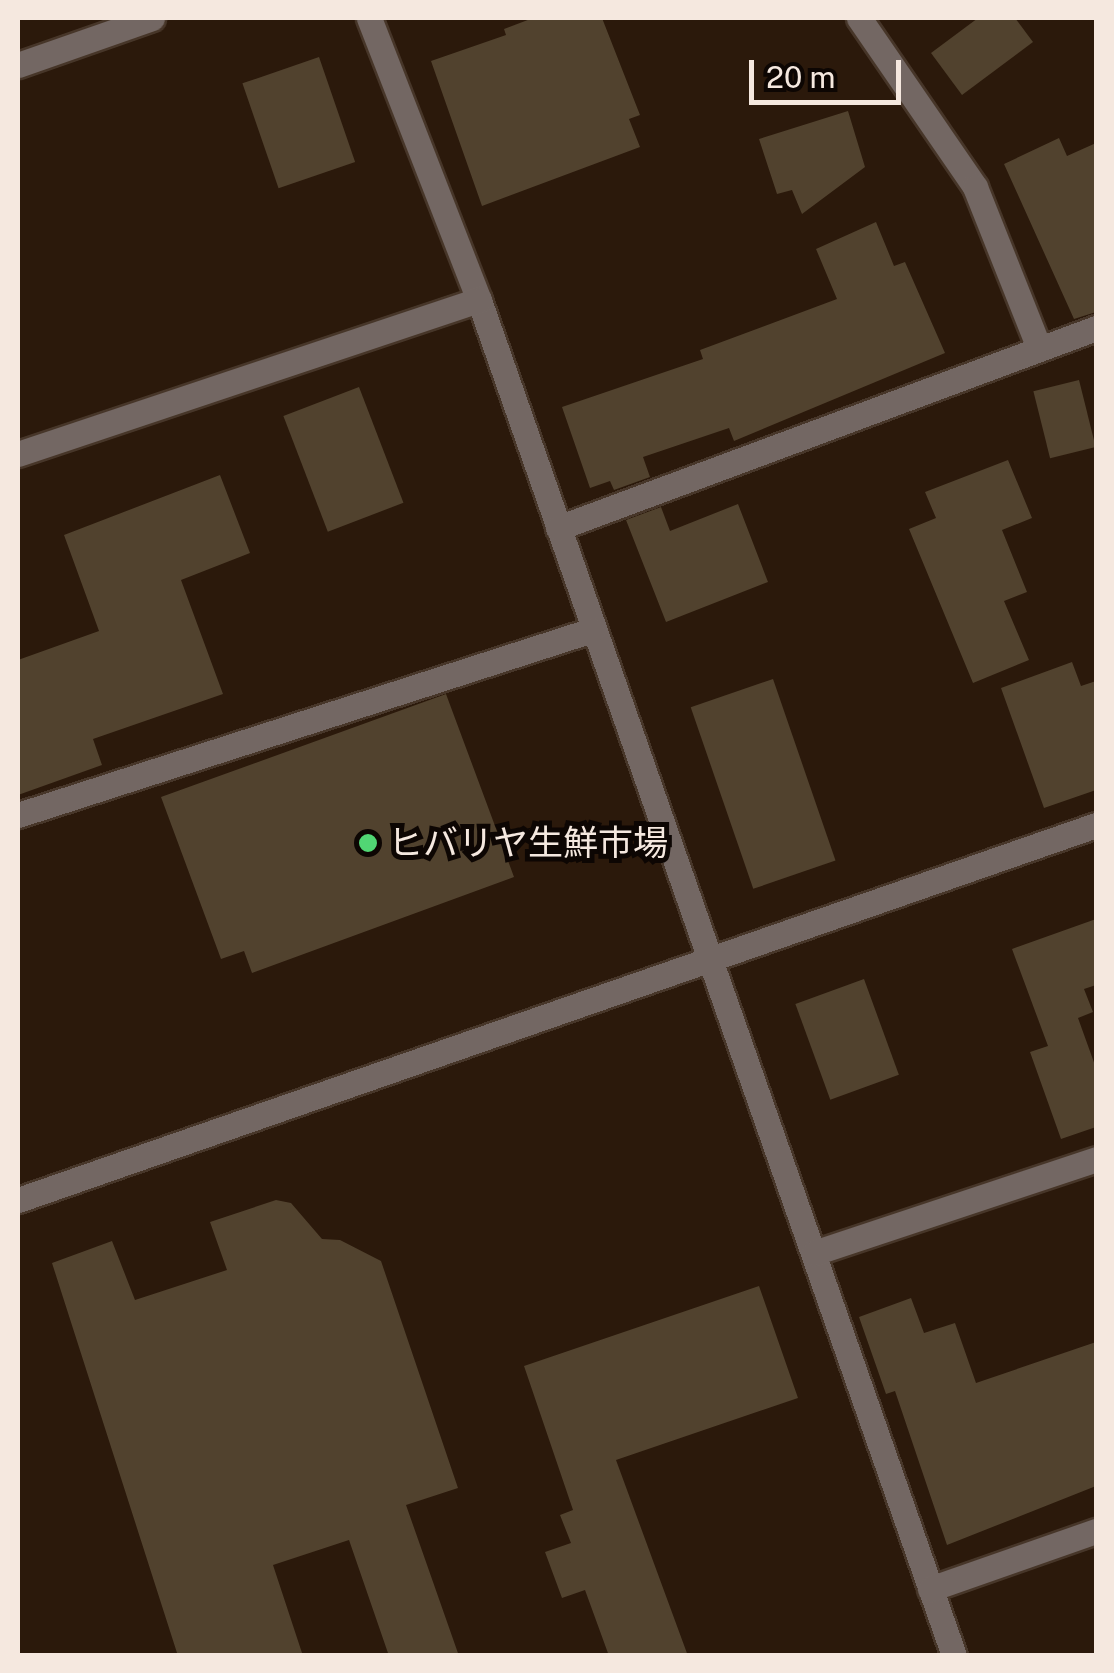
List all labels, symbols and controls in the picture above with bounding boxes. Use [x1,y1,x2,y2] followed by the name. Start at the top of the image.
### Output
[754,40,906,102] scale bar
[766,59,835,95] text: 20 m
[388,822,668,864] place label: ヒバリヤ生鮮市場
[357,832,379,854] marker: ヒバリヤ生鮮市場

